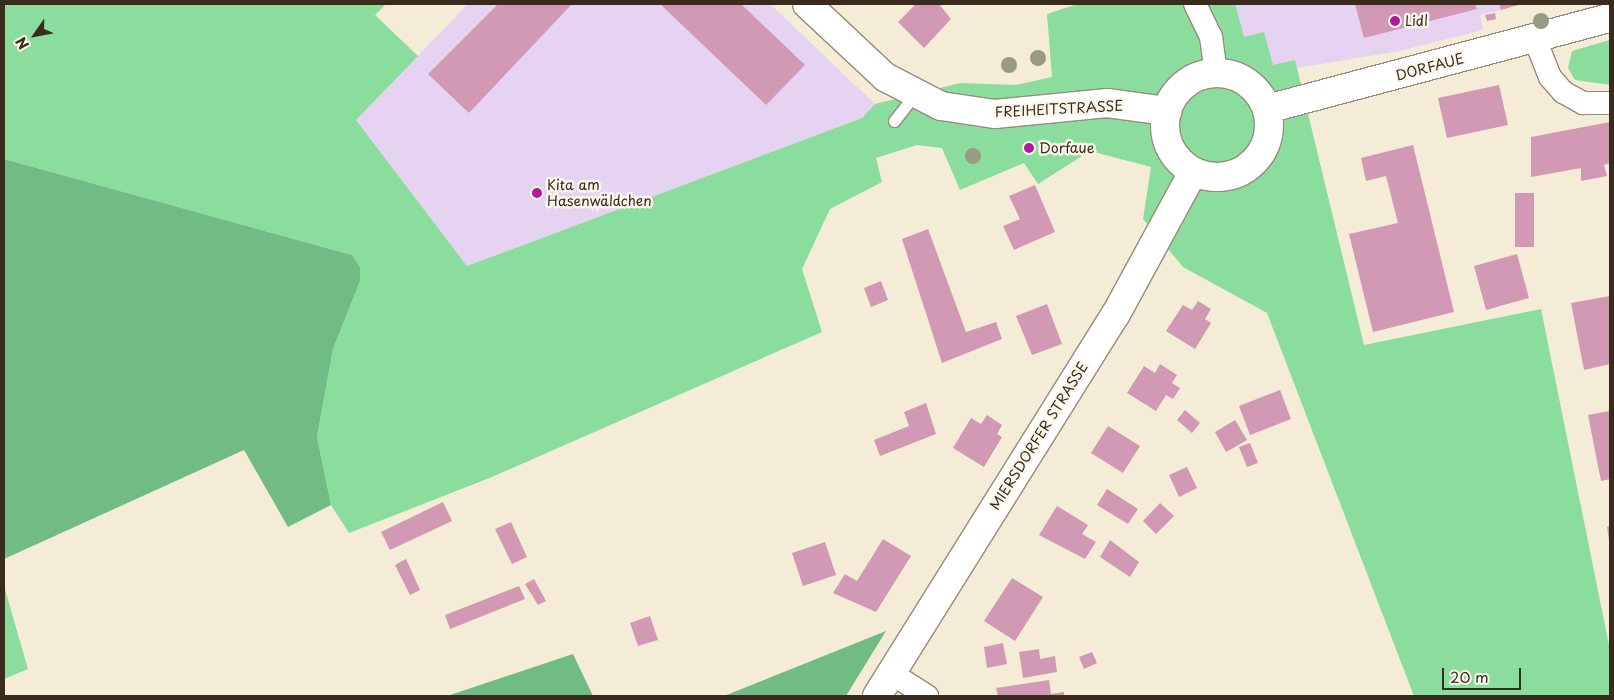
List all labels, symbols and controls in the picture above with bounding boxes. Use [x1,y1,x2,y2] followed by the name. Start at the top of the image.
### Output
[10,10,60,60] north arrow
[1405,13,1428,29] place label: Lidl
[1389,15,1401,27] marker: Lidl
[10,33,34,54] text: N
[1394,50,1466,84] street label: DORFAUE
[994,97,1124,121] street label: FREIHEITSTRASSE
[1039,140,1095,156] place label: Dorfaue
[1023,142,1035,154] marker: Dorfaue
[547,177,652,210] place label: Kita am Hasenwäldchen
[531,187,543,199] marker: Kita am Hasenwäldchen
[986,359,1092,513] street label: MIERSDORFER STRASSE
[1444,658,1523,690] scale bar
[1450,665,1489,688] text: 20 m

